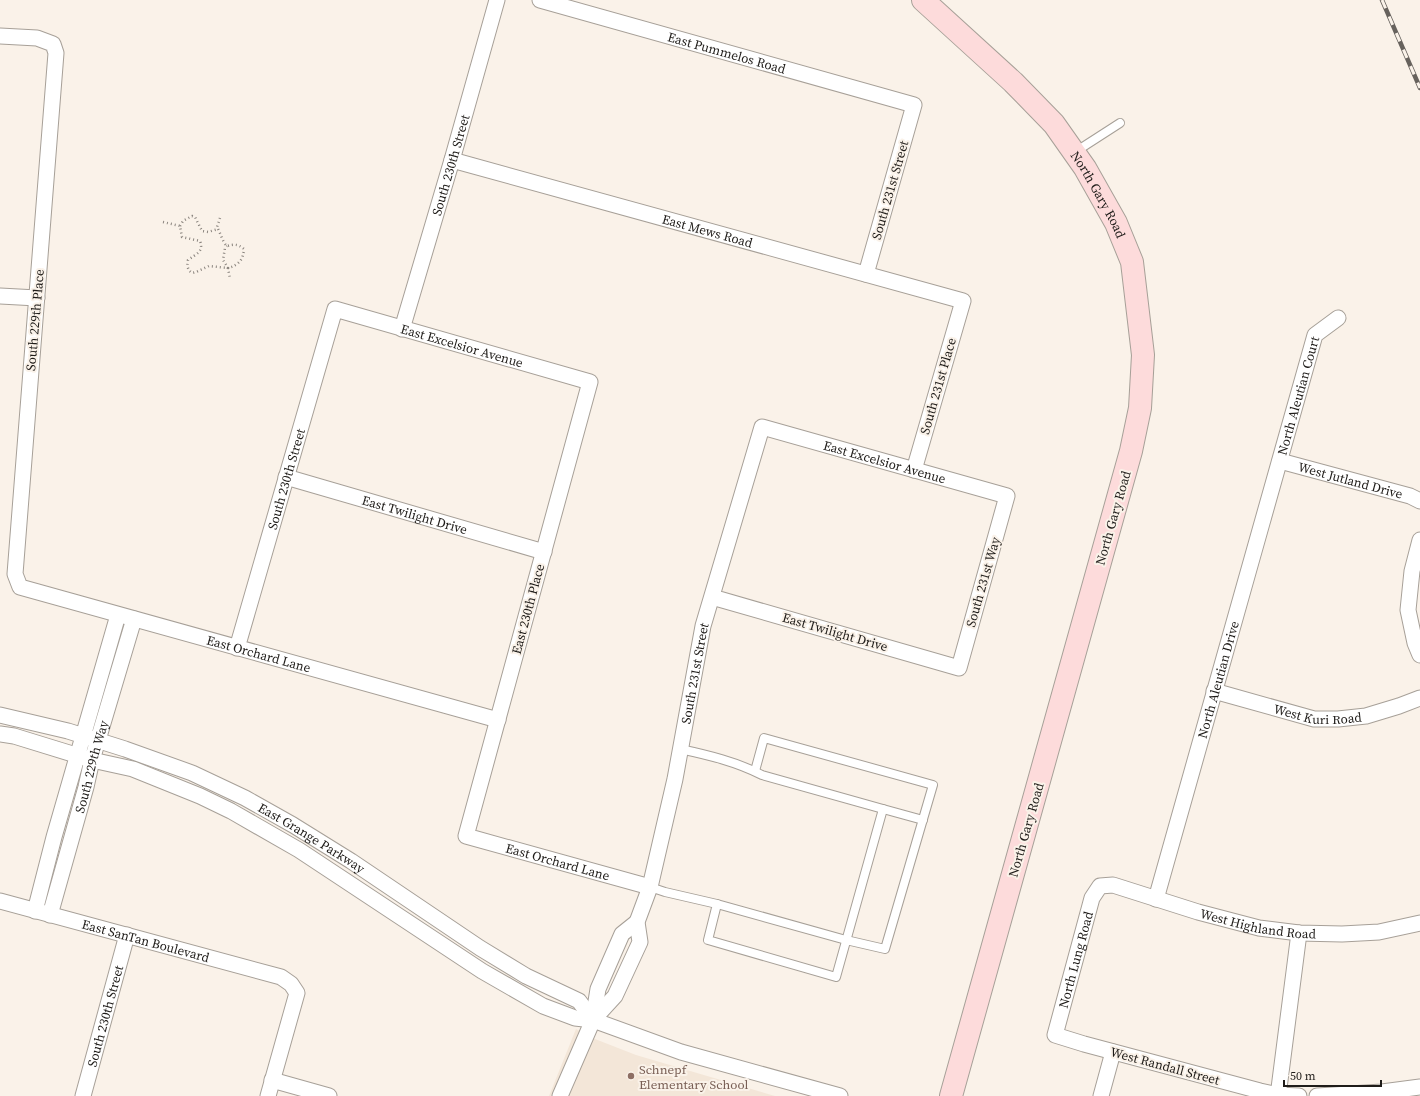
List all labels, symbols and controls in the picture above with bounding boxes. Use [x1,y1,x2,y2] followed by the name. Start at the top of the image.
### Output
[666,28,788,77] street label: East Pummelos Road
[428,112,473,218] street label: South 230th Street
[868,138,912,242] street label: South 231st Street
[1067,147,1130,241] street label: North Gary Road
[660,210,755,251] street label: East Mews Road
[22,268,48,371] street label: South 229th Place
[399,320,526,371] street label: East Excelsior Avenue
[1273,334,1323,457] street label: North Aleutian Court
[916,335,960,436] street label: South 231st Place
[263,426,309,532] street label: South 230th Street
[821,436,948,487] street label: East Excelsior Avenue
[1296,458,1405,502] street label: West Jutland Drive
[1091,468,1135,567] street label: North Gary Road
[360,491,470,538] street label: East Twilight Drive
[962,535,1004,629] street label: South 231st Way
[508,562,548,656] street label: East 230th Place
[780,609,890,655] street label: East Twilight Drive
[1193,619,1243,740] street label: North Aleutian Drive
[677,620,712,725] street label: South 231st Street
[205,631,313,676] street label: East Orchard Lane
[1272,700,1363,728] street label: West Kuri Road
[71,718,112,815] street label: South 229th Way
[1004,780,1048,879] street label: North Gary Road
[255,799,369,877] street label: East Grange Parkway
[504,839,612,884] street label: East Orchard Lane
[1198,904,1317,942] street label: West Highland Road
[1054,909,1097,1010] street label: North Lung Road
[80,915,212,966] street label: East SanTan Boulevard
[83,963,127,1069] street label: South 230th Street
[1109,1043,1222,1089] street label: West Randall Street
[639,1061,748,1093] place label: Schnepf Elementary School
[1284,1062,1381,1088] scale bar
[1290,1068,1316,1084] text: 50 m
[626,1071,636,1081] marker: Schnepf Elementary School

